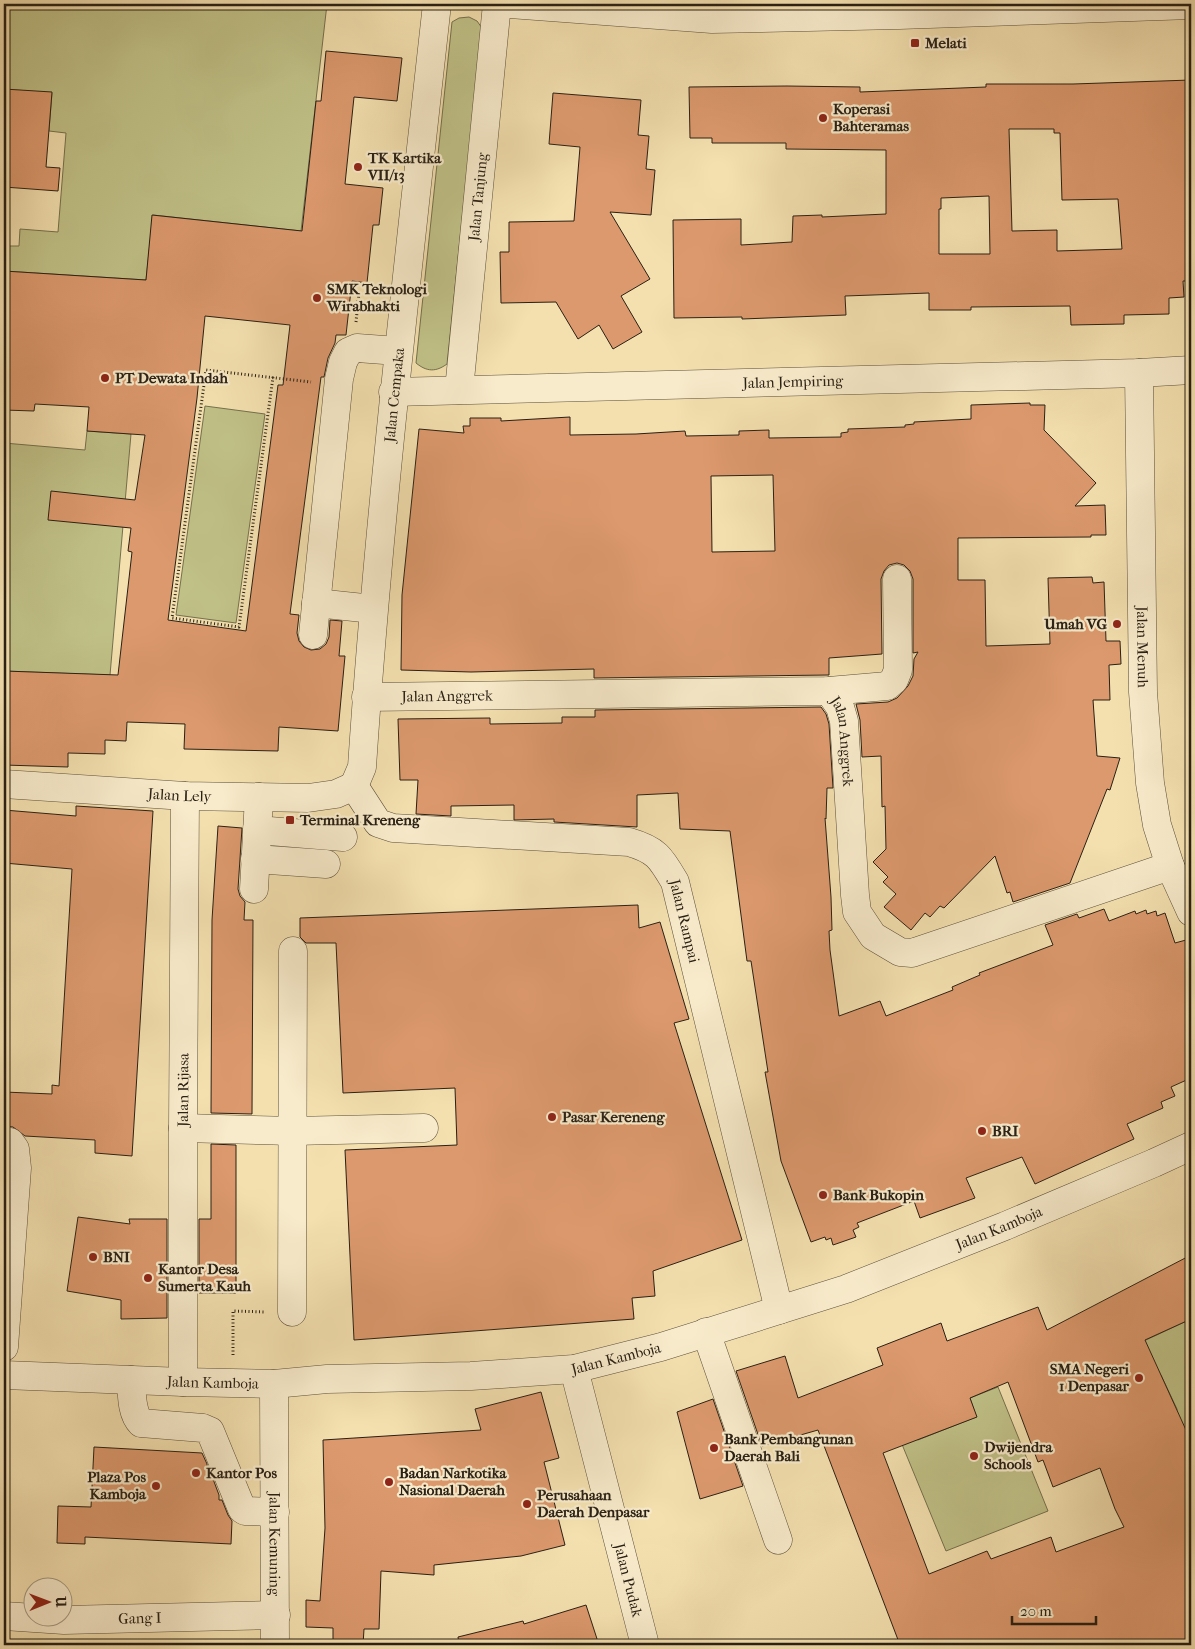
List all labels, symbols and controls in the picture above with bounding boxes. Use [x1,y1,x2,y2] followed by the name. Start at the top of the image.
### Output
[924,34,967,52] place label: Melati
[909,37,921,49] marker: Melati
[833,100,909,135] place label: Koperasi Bahteramas
[817,112,829,124] marker: Koperasi Bahteramas
[367,149,442,184] place label: TK Kartika VII/13
[465,151,491,243] street label: Jalan Tanjung
[352,161,364,173] marker: TK Kartika VII/13
[326,280,427,315] place label: SMK Teknologi Wirabhakti
[311,292,323,304] marker: SMK Teknologi Wirabhakti
[381,346,408,444] street label: Jalan Cempaka
[115,369,228,387] place label: PT Dewata Indah
[99,372,111,384] marker: PT Dewata Indah
[741,372,844,392] street label: Jalan Jempiring
[1133,605,1152,689] street label: Jalan Menuh
[1043,615,1107,633] place label: Umah VG
[1111,618,1123,630] marker: Umah VG
[400,686,493,706] street label: Jalan Anggrek
[826,692,857,787] street label: Jalan Anggrek
[146,784,213,805] street label: Jalan Lely
[299,811,421,829] place label: Terminal Kreneng
[284,814,296,826] marker: Terminal Kreneng
[665,877,703,965] street label: Jalan Rampai
[174,1052,192,1128] street label: Jalan Rijasa
[562,1108,665,1126] place label: Pasar Kereneng
[546,1111,558,1123] marker: Pasar Kereneng
[992,1122,1019,1140] place label: BRI
[976,1125,988,1137] marker: BRI
[833,1186,924,1204] place label: Bank Bukopin
[817,1189,829,1201] marker: Bank Bukopin
[952,1202,1046,1254] street label: Jalan Kamboja
[103,1248,130,1266] place label: BNI
[87,1251,99,1263] marker: BNI
[158,1260,251,1295] place label: Kantor Desa Sumerta Kauh
[142,1272,154,1284] marker: Kantor Desa Sumerta Kauh
[568,1338,664,1379] street label: Jalan Kamboja
[1050,1360,1130,1395] place label: SMA Negeri 1 Denpasar
[166,1372,260,1393] street label: Jalan Kamboja
[1133,1372,1145,1384] marker: SMA Negeri 1 Denpasar
[724,1430,854,1465] place label: Bank Pembangunan Daerah Bali
[984,1438,1053,1473] place label: Dwijendra Schools
[708,1442,720,1454] marker: Bank Pembangunan Daerah Bali
[968,1450,980,1462] marker: Dwijendra Schools
[206,1464,277,1482] place label: Kantor Pos
[399,1464,507,1499] place label: Badan Narkotika Nasional Daerah
[190,1467,202,1479] marker: Kantor Pos
[87,1468,147,1503] place label: Plaza Pos Kamboja
[383,1476,395,1488] marker: Badan Narkotika Nasional Daerah
[150,1480,162,1492] marker: Plaza Pos Kamboja
[537,1486,650,1521] place label: Perusahaan Daerah Denpasar
[265,1491,284,1597] street label: Jalan Kemuning
[521,1498,533,1510] marker: Perusahaan Daerah Denpasar
[610,1540,647,1619] street label: Jalan Pudak
[22,1576,72,1626] north arrow
[1012,1594,1096,1626] scale bar
[52,1595,69,1607] text: U
[1020,1602,1052,1620] text: 20 m
[118,1609,162,1628] street label: Gang I

